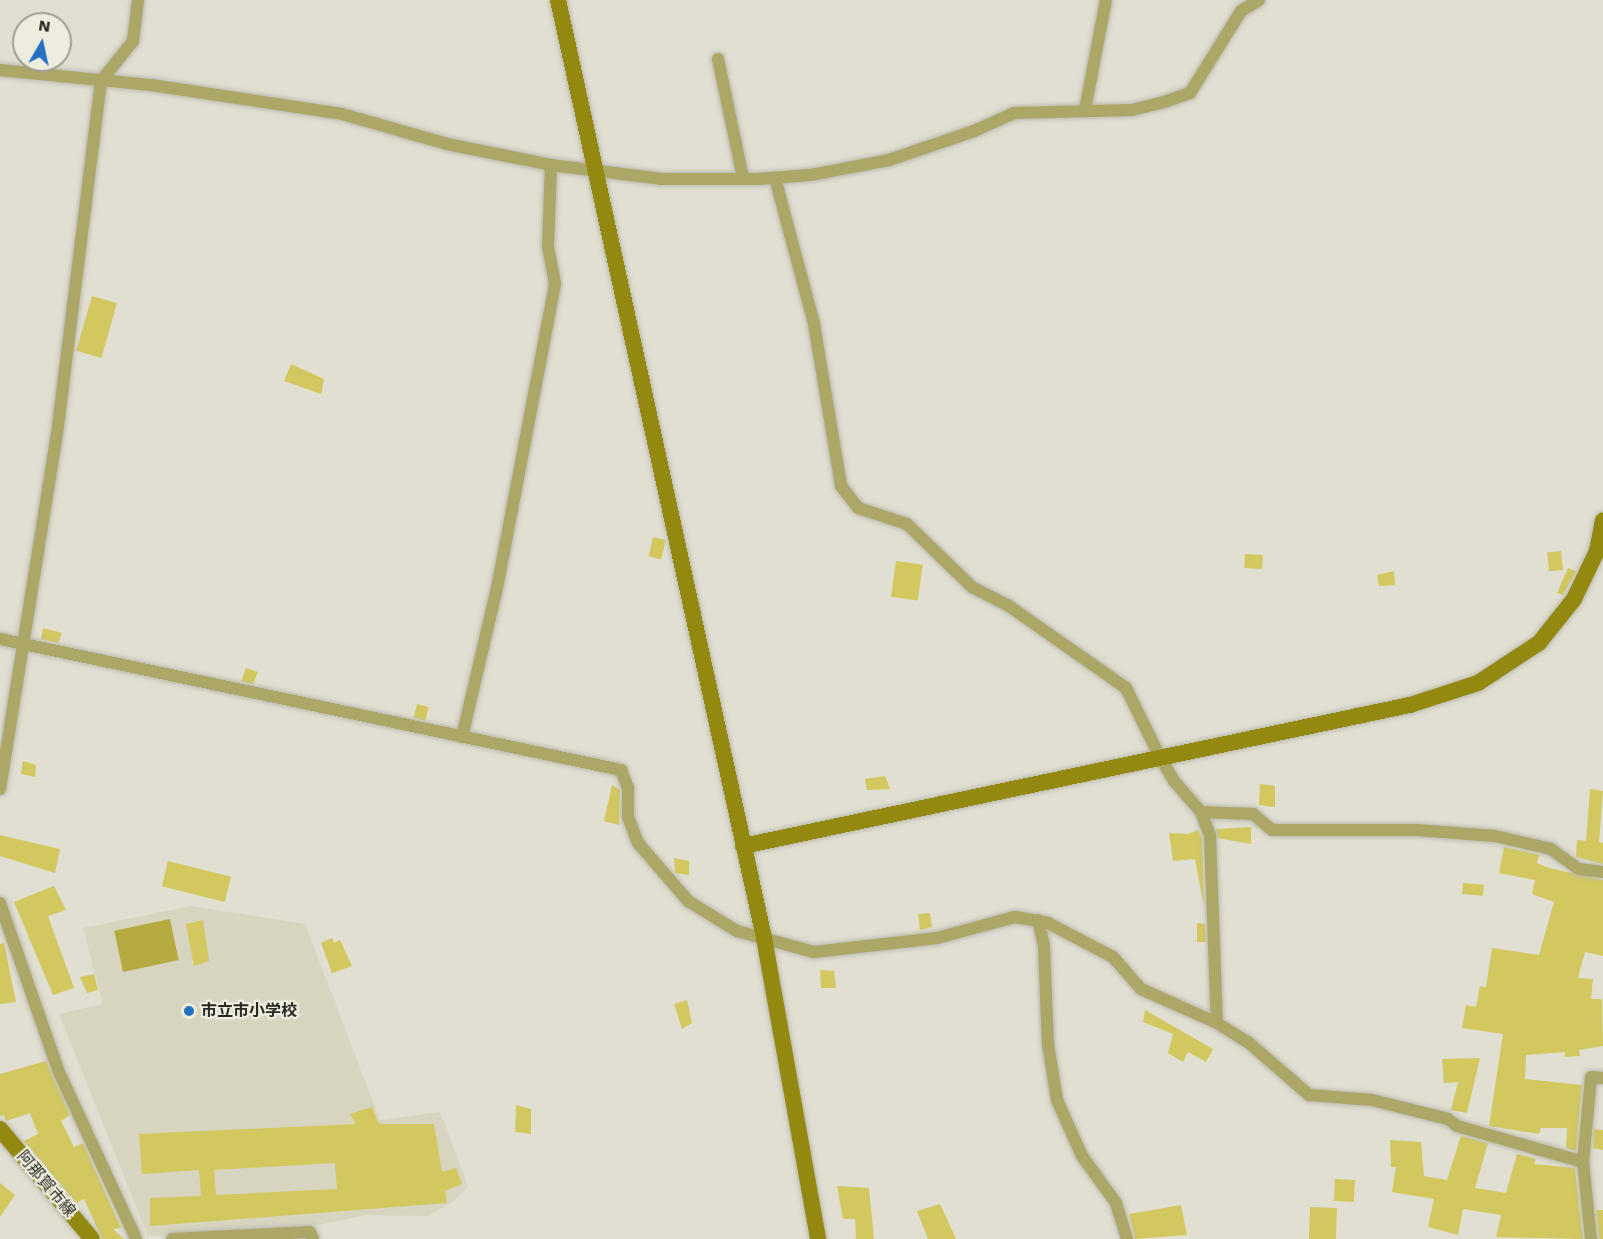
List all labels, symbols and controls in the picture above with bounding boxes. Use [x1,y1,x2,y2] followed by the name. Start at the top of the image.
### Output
[12,12,72,72] north arrow
[37,15,52,36] text: N
[201,1001,297,1021] place label: 市立市小学校
[182,1004,196,1018] marker: 市立市小学校
[13,1147,79,1221] street label: 阿那賀市線

